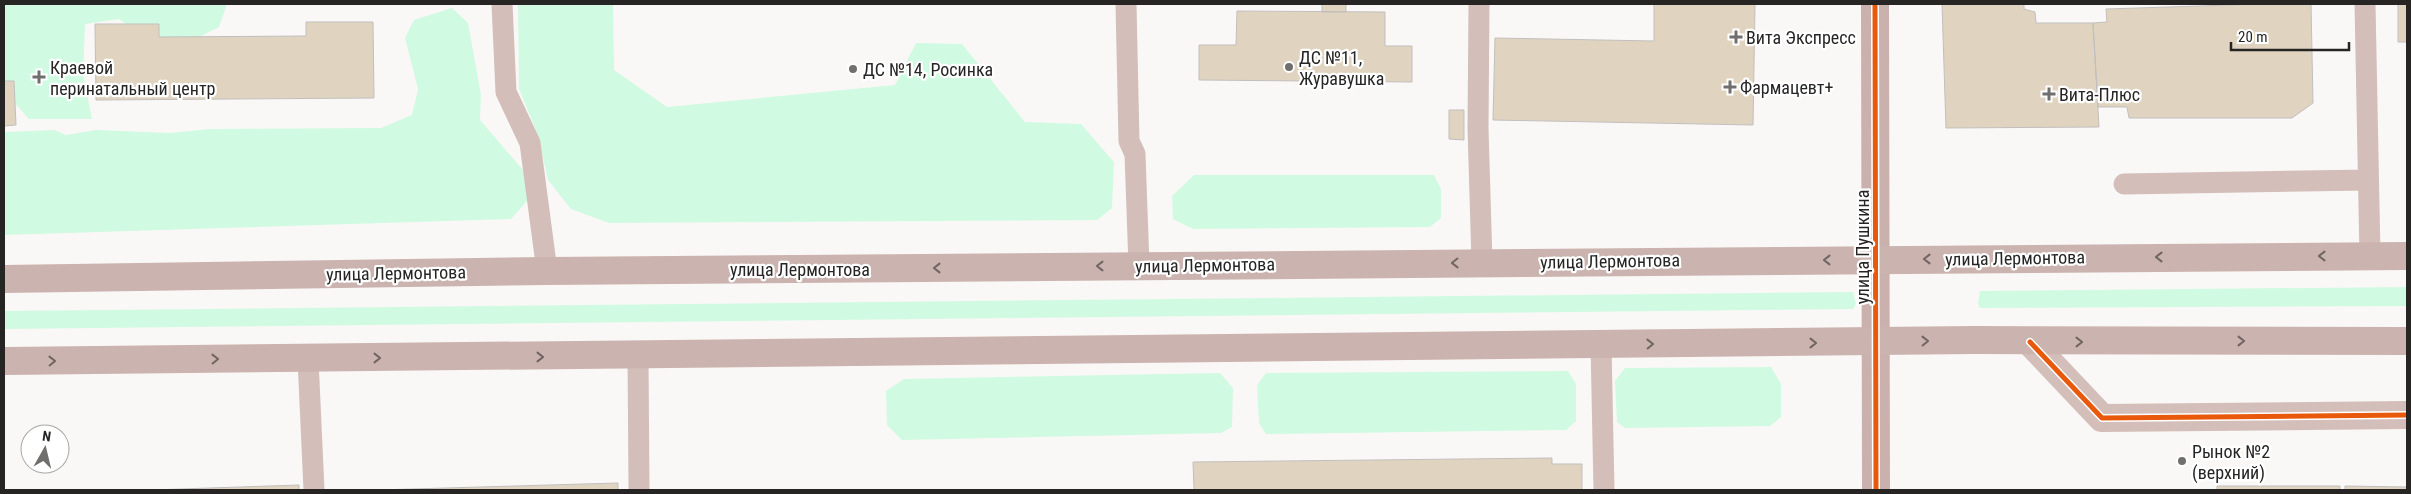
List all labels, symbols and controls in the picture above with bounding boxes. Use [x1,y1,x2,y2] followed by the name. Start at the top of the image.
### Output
[2231,20,2348,52] scale bar
[1746,27,1856,48] place label: Вита Экспресс
[2238,28,2268,46] text: 20 m
[1730,31,1742,43] marker: Вита Экспресс
[1299,47,1384,89] place label: ДС №11, Журавушка
[50,57,216,99] place label: Краевой перинатальный центр
[863,59,993,80] place label: ДС №14, Росинка
[1283,61,1295,73] marker: ДС №11, Журавушка
[847,63,859,75] marker: ДС №14, Росинка
[32,70,46,84] marker: Краевой перинатальный центр
[1740,77,1833,98] place label: Фармацевт+
[1724,81,1736,93] marker: Фармацевт+
[2059,84,2140,105] place label: Вита-Плюс
[2043,88,2055,100] marker: Вита-Плюс
[1852,190,1873,304] street label: улица Пушкина
[1945,246,2085,270] street label: улица Лермонтова
[1540,249,1680,273] street label: улица Лермонтова
[2317,251,2325,262] one-way arrow
[2155,252,2162,262] one-way arrow
[1135,253,1275,277] street label: улица Лермонтова
[1922,254,1930,264] one-way arrow
[1823,255,1830,265] one-way arrow
[1450,258,1458,268] one-way arrow
[730,259,870,280] street label: улица Лермонтова
[326,261,466,285] street label: улица Лермонтова
[1095,261,1103,271] one-way arrow
[933,263,940,273] one-way arrow
[1921,336,1929,347] one-way arrow
[2238,336,2246,346] one-way arrow
[2076,337,2083,347] one-way arrow
[1809,338,1817,348] one-way arrow
[1646,339,1654,349] one-way arrow
[536,352,544,362] one-way arrow
[374,353,382,363] one-way arrow
[212,354,219,364] one-way arrow
[49,356,57,366] one-way arrow
[20,424,70,474] north arrow
[41,428,52,445] text: N
[2192,441,2270,484] place label: Рынок №2 (верхний)
[2176,455,2188,467] marker: Рынок №2 (верхний)

